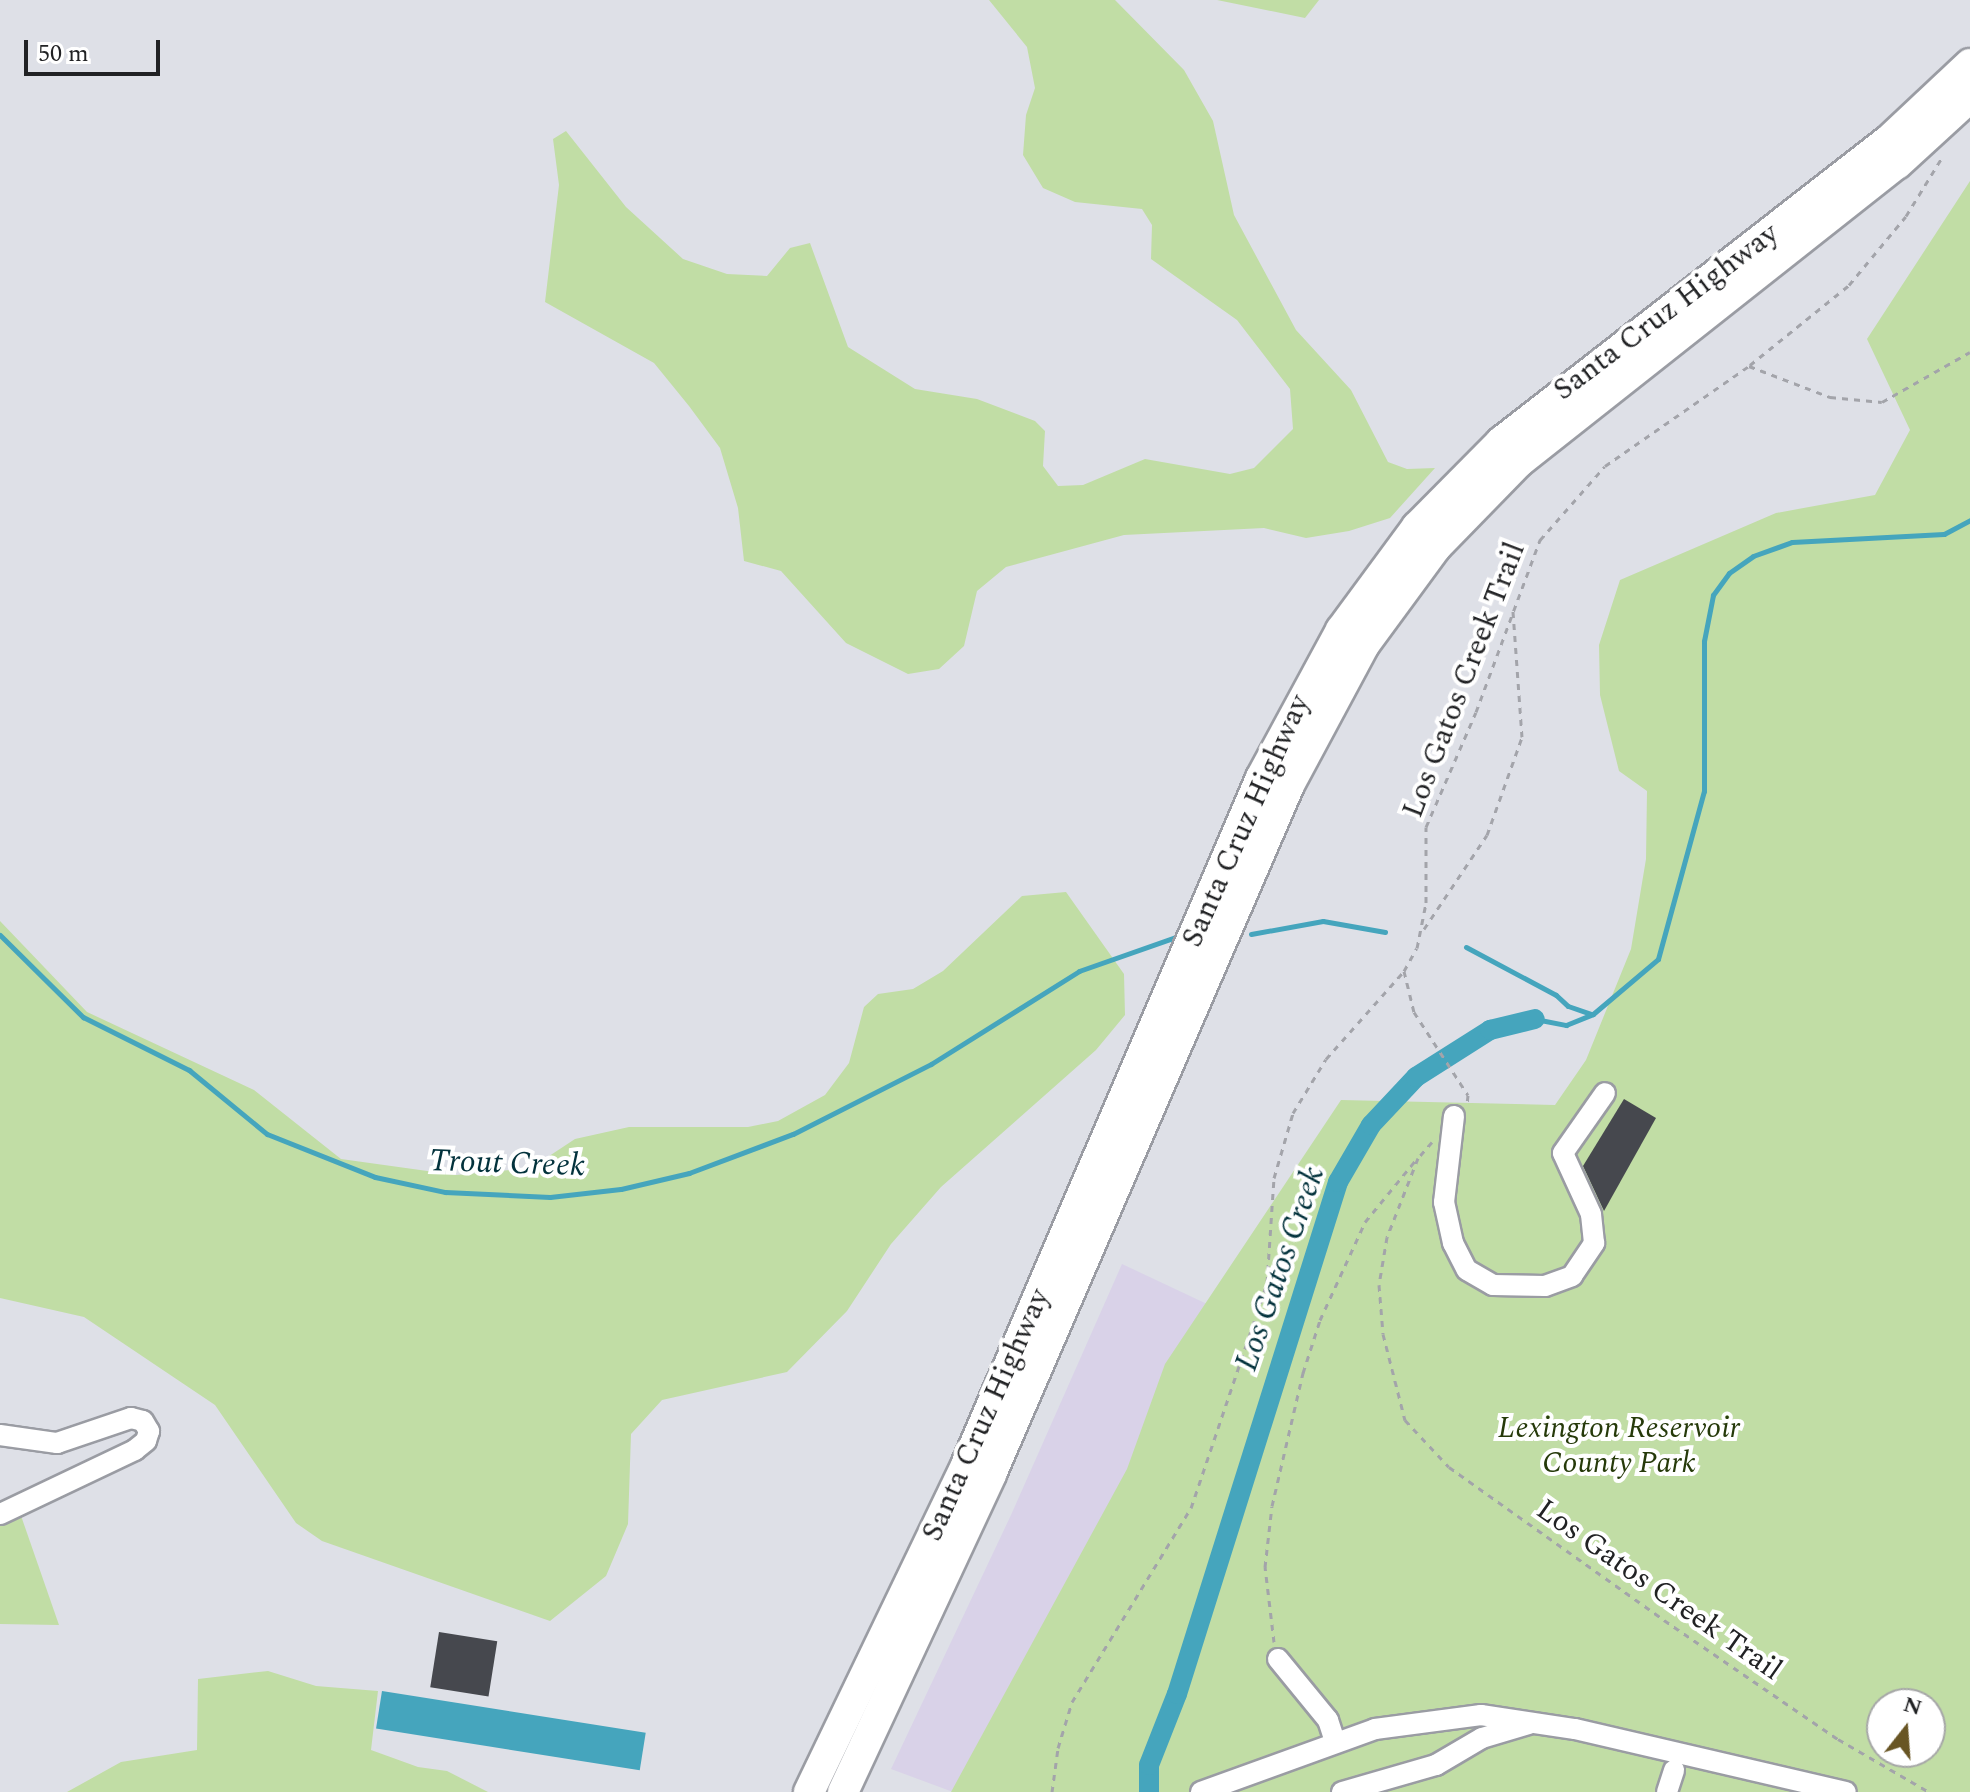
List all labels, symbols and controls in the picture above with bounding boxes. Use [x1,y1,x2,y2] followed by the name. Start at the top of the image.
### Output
[28,24,164,74] scale bar
[38,36,89,72] text: 50 m
[1546,216,1786,408] street label: Santa Cruz Highway
[1395,537,1533,823] street label: Los Gatos Creek Trail
[1174,689,1318,953] street label: Santa Cruz Highway
[428,1142,586,1186] water label: Trout Creek
[1228,1162,1334,1376] water label: Los Gatos Creek
[914,1283,1058,1547] street label: Santa Cruz Highway
[1498,1410,1740,1480] park label: Lexington Reservoir County Park
[1529,1492,1789,1688] street label: Los Gatos Creek Trail
[1866,1688,1946,1768] north arrow
[1899,1688,1926,1725] text: N

